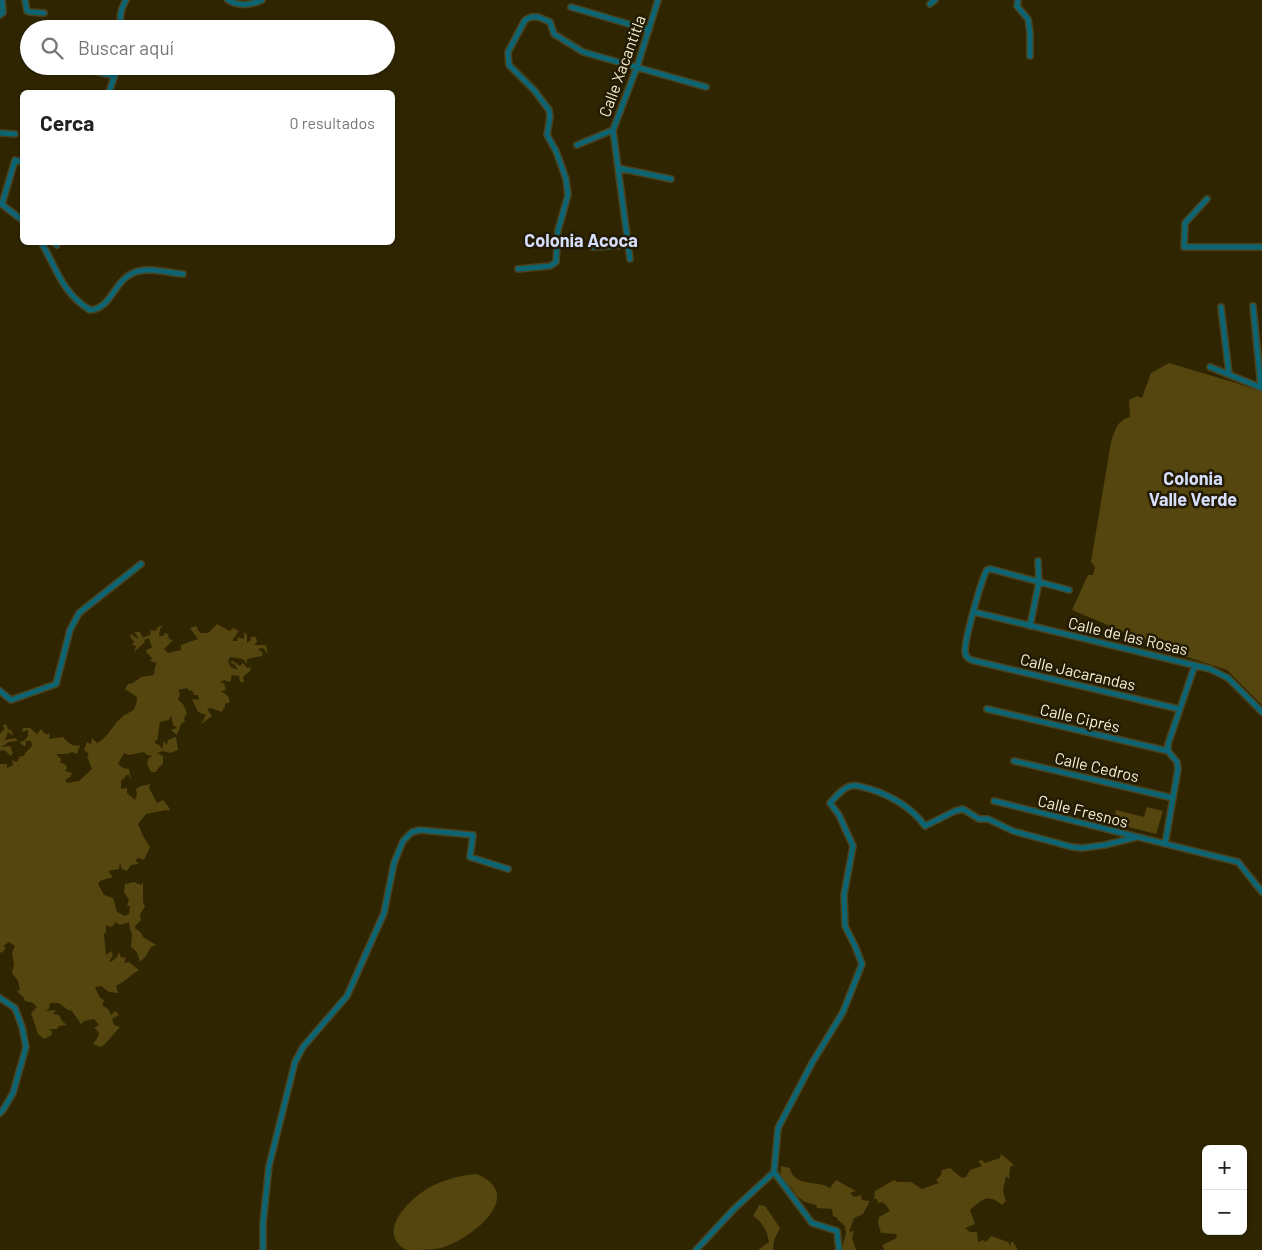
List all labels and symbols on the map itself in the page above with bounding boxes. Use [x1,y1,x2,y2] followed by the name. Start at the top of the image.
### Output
[594,12,649,119] street label: Calle Xacantitla
[524,229,638,251] district label: Colonia Acoca
[1149,467,1237,510] district label: Colonia Valle Verde
[1066,613,1190,659] street label: Calle de las Rosas
[1019,649,1138,694] street label: Calle Jacarandas
[1038,699,1122,736] street label: Calle Ciprés
[1053,748,1141,785] street label: Calle Cedros
[1036,790,1130,831] street label: Calle Fresnos

